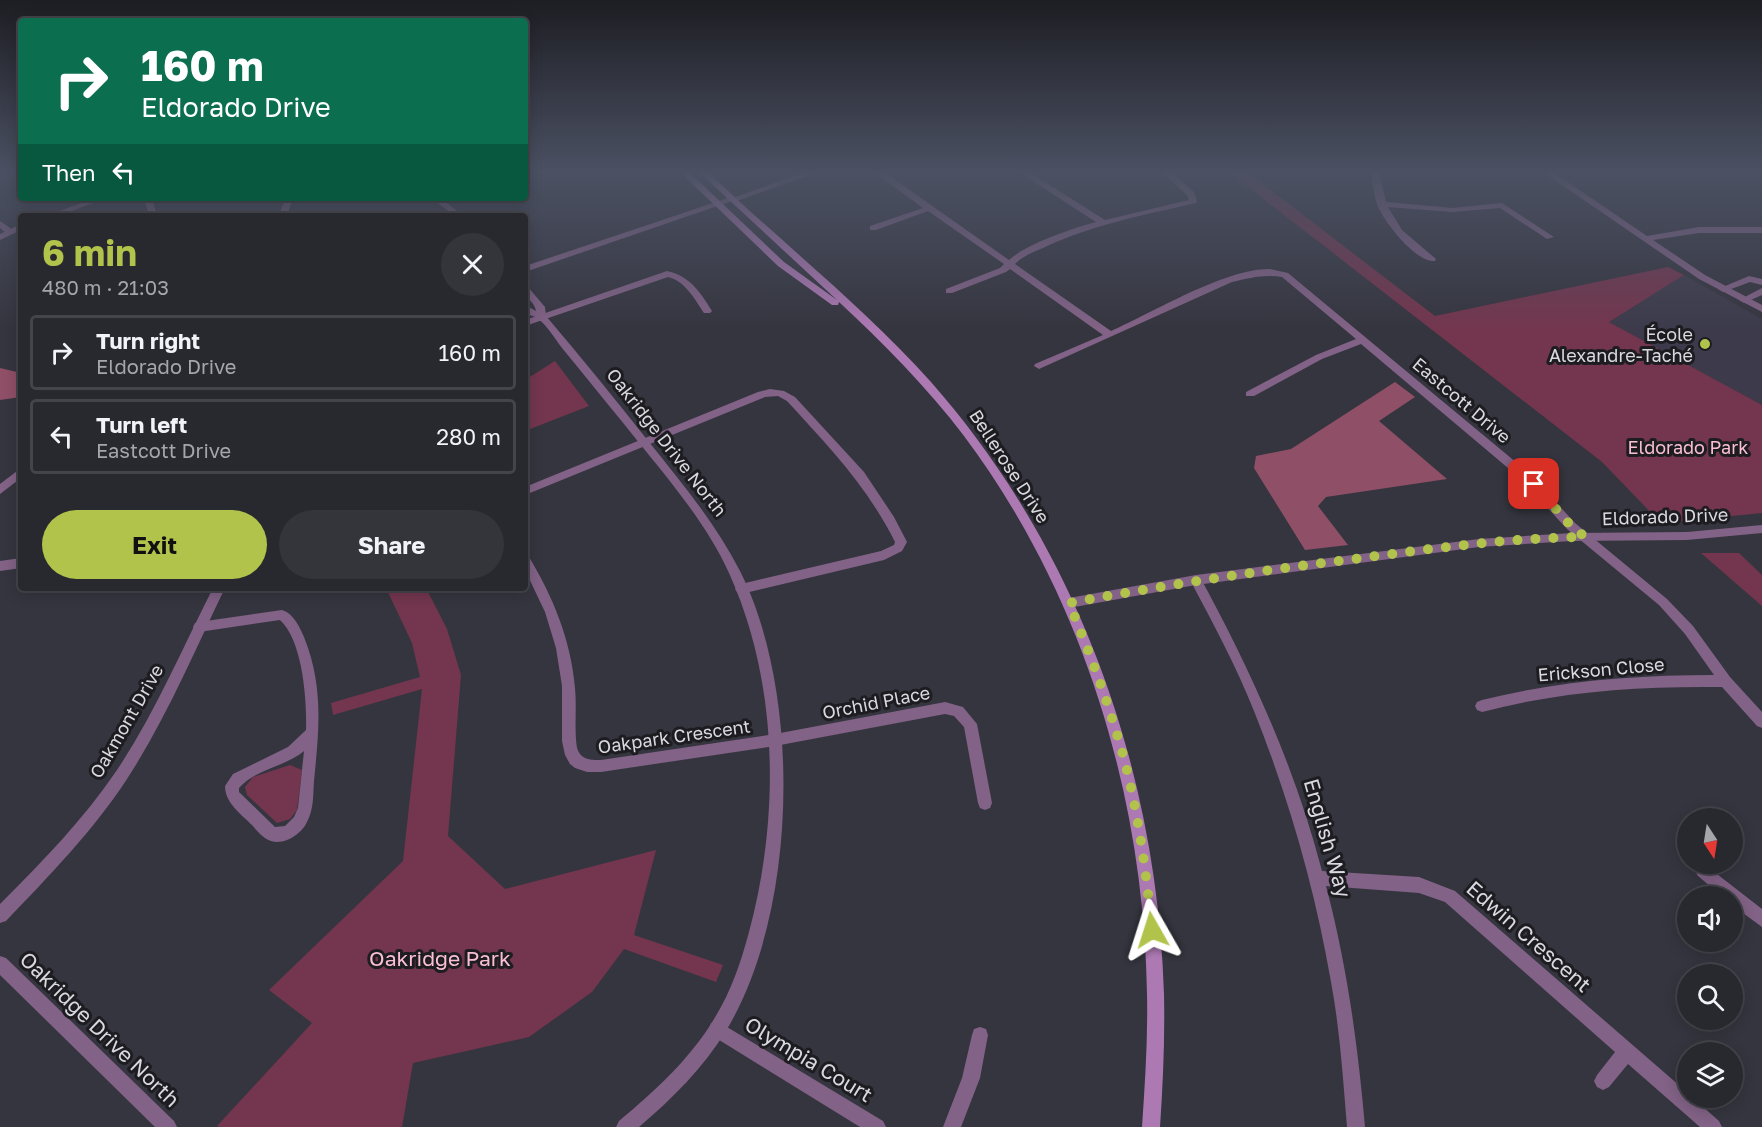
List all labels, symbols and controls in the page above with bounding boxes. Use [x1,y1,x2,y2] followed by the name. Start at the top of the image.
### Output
[141,40,264,90] text: 160 m
[42,42,120,120] icon: right
[141,91,331,123] text: Eldorado Drive
[107,156,140,189] icon: left
[42,159,95,186] text: Then
[42,231,137,274] text: 6 min
[441,233,504,296] button: close
[42,275,169,299] text: 480 m · 21:03
[1549,323,1693,366] place label: École Alexandre-Taché
[96,327,200,354] text: Turn right
[45,336,78,369] icon: right
[1698,337,1712,351] marker: École Alexandre-Taché
[438,339,501,366] text: 160 m
[1408,352,1516,448] street label: Eastcott Drive
[96,354,236,378] text: Eldorado Drive
[602,364,732,520] street label: Oakridge Drive North
[965,405,1055,527] street label: Bellerose Drive
[96,411,187,438] text: Turn left
[45,420,78,453] icon: left
[436,423,501,450] text: 280 m
[1628,436,1748,458] park label: Eldorado Park
[96,438,231,462] text: Eastcott Drive
[1508,458,1559,509] pin
[1517,467,1550,500] icon: arrive
[1601,503,1729,529] street label: Eldorado Drive
[42,510,267,579] button: Exit
[279,510,504,579] button: Share
[1537,652,1665,686] street label: Erickson Close
[85,660,167,782] street label: Oakmont Drive
[820,681,932,723] street label: Orchid Place
[596,714,752,758] street label: Oakpark Crescent
[1299,775,1357,901] street label: English Way
[1677,808,1743,874] north arrow
[1677,808,1743,1108] map controls
[1461,875,1597,997] street label: Edwin Crescent
[1677,886,1743,952] button: sound
[1120,898,1184,962] position arrow
[369,945,511,971] park label: Oakridge Park
[15,946,185,1112] street label: Oakridge Drive North
[1677,964,1743,1030] button: search
[740,1011,878,1107] street label: Olympia Court
[1677,1042,1743,1108] button: layers

